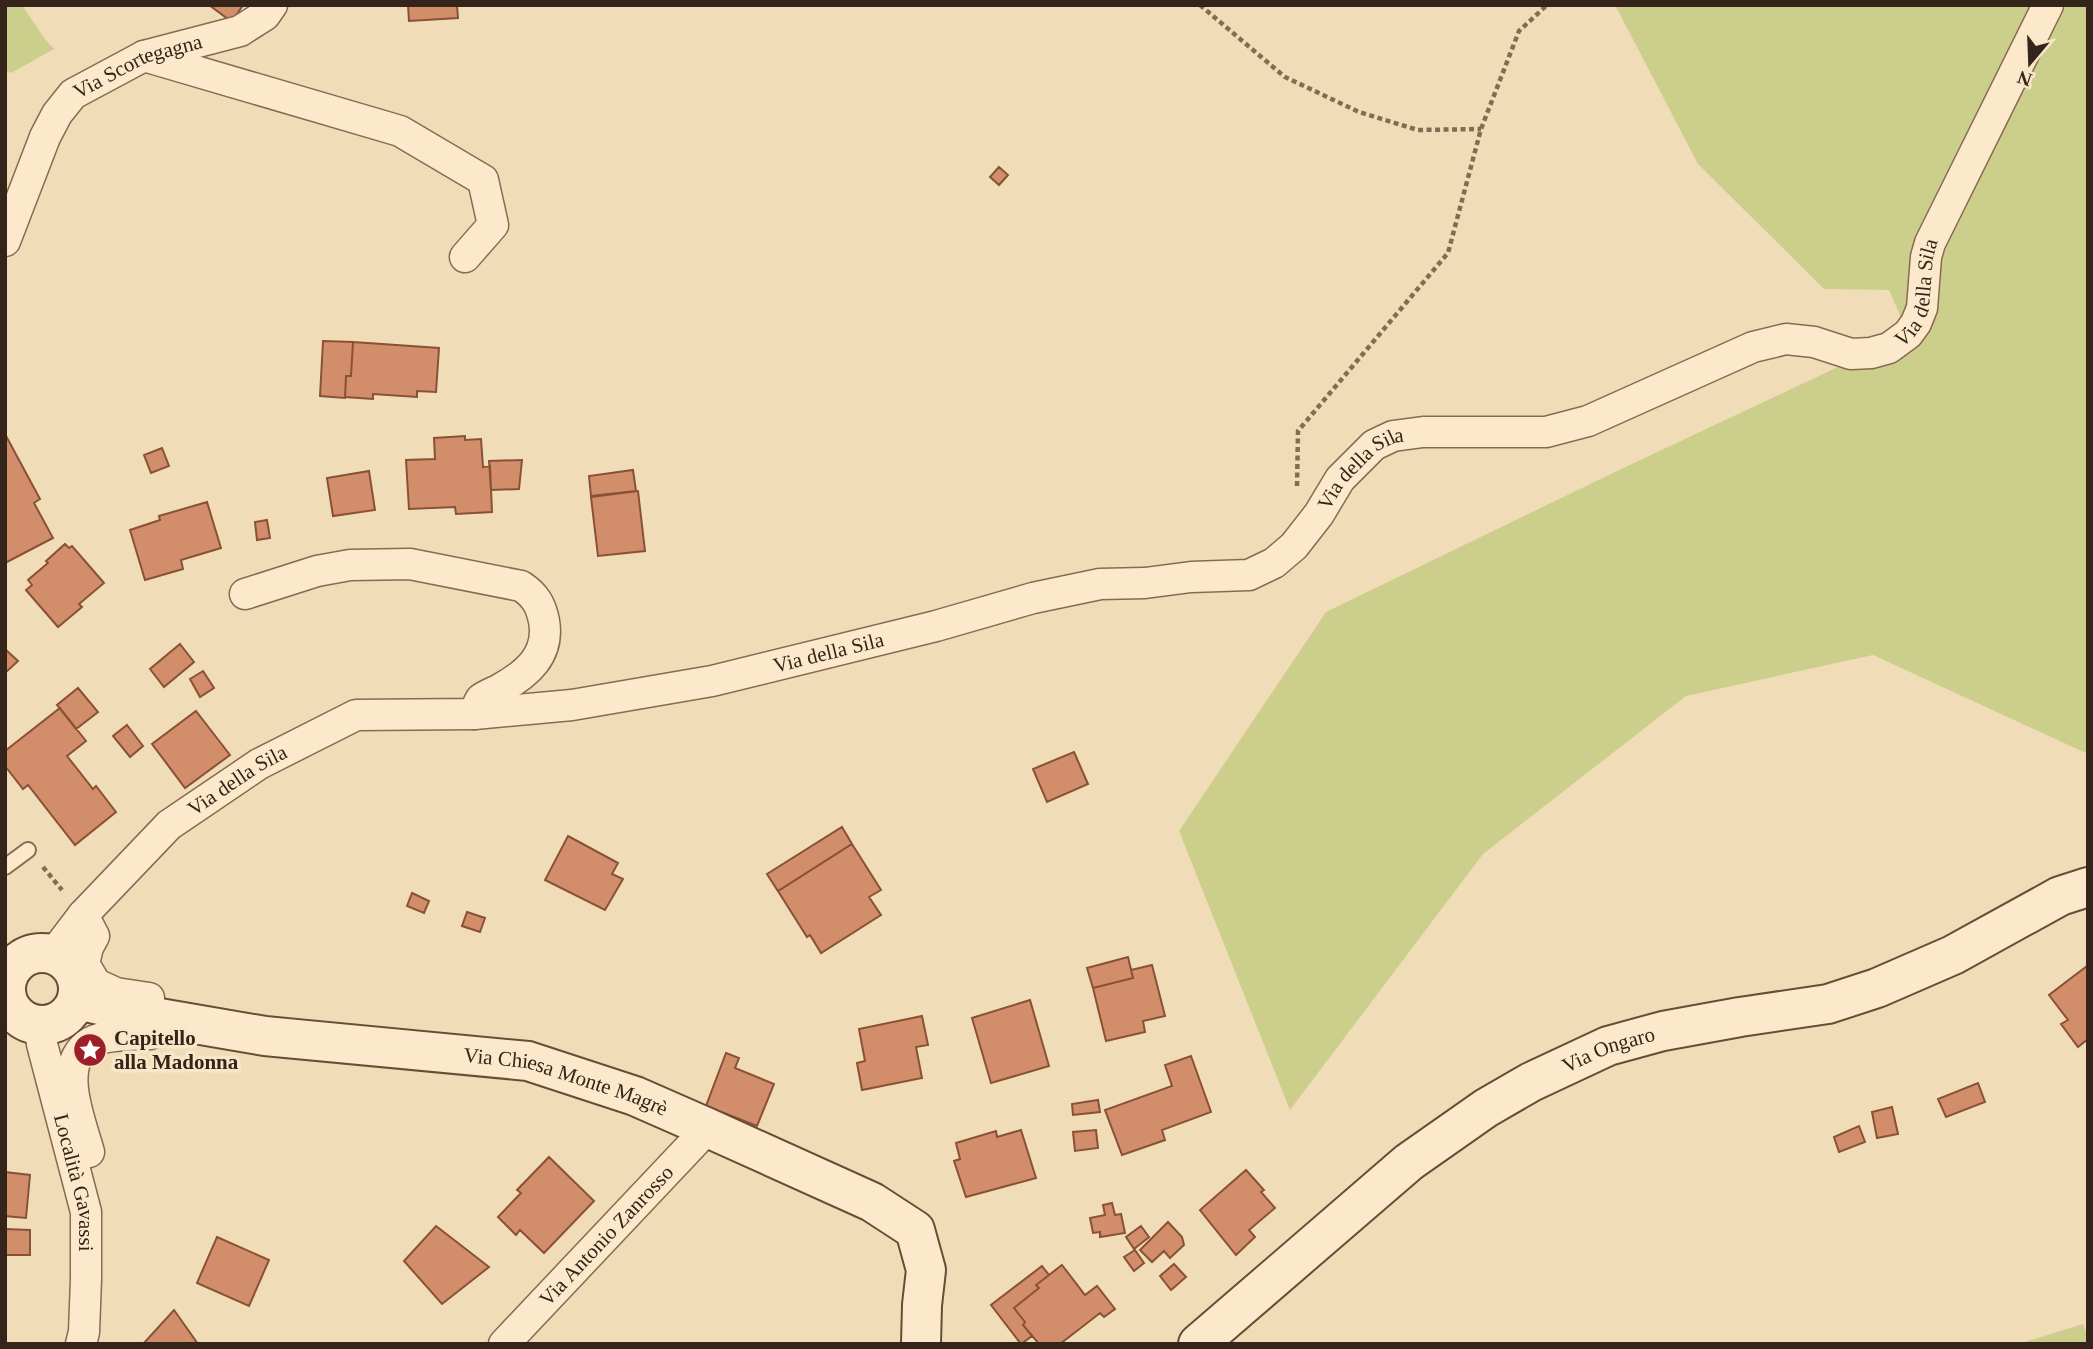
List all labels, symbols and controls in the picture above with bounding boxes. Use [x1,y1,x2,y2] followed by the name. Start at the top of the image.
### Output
[1995,28,2065,98] north arrow
[69,29,205,104] street label: Via Scortegagna
[2014,66,2035,91] text: N
[1890,235,1943,352] street label: Via della Sila
[1312,423,1406,514] street label: Via della Sila
[771,627,887,678] street label: Via della Sila
[183,740,291,821] street label: Via della Sila
[1558,1022,1657,1078] street label: Via Ongaro
[114,1026,239,1074] place label: Capitello alla Madonna
[71,1031,109,1069] place icon: Capitello alla Madonna
[463,1043,672,1121] street label: Via Chiesa Monte Magrè
[49,1111,98,1252] street label: Località Gavassi
[534,1160,678,1311] street label: Via Antonio Zanrosso

